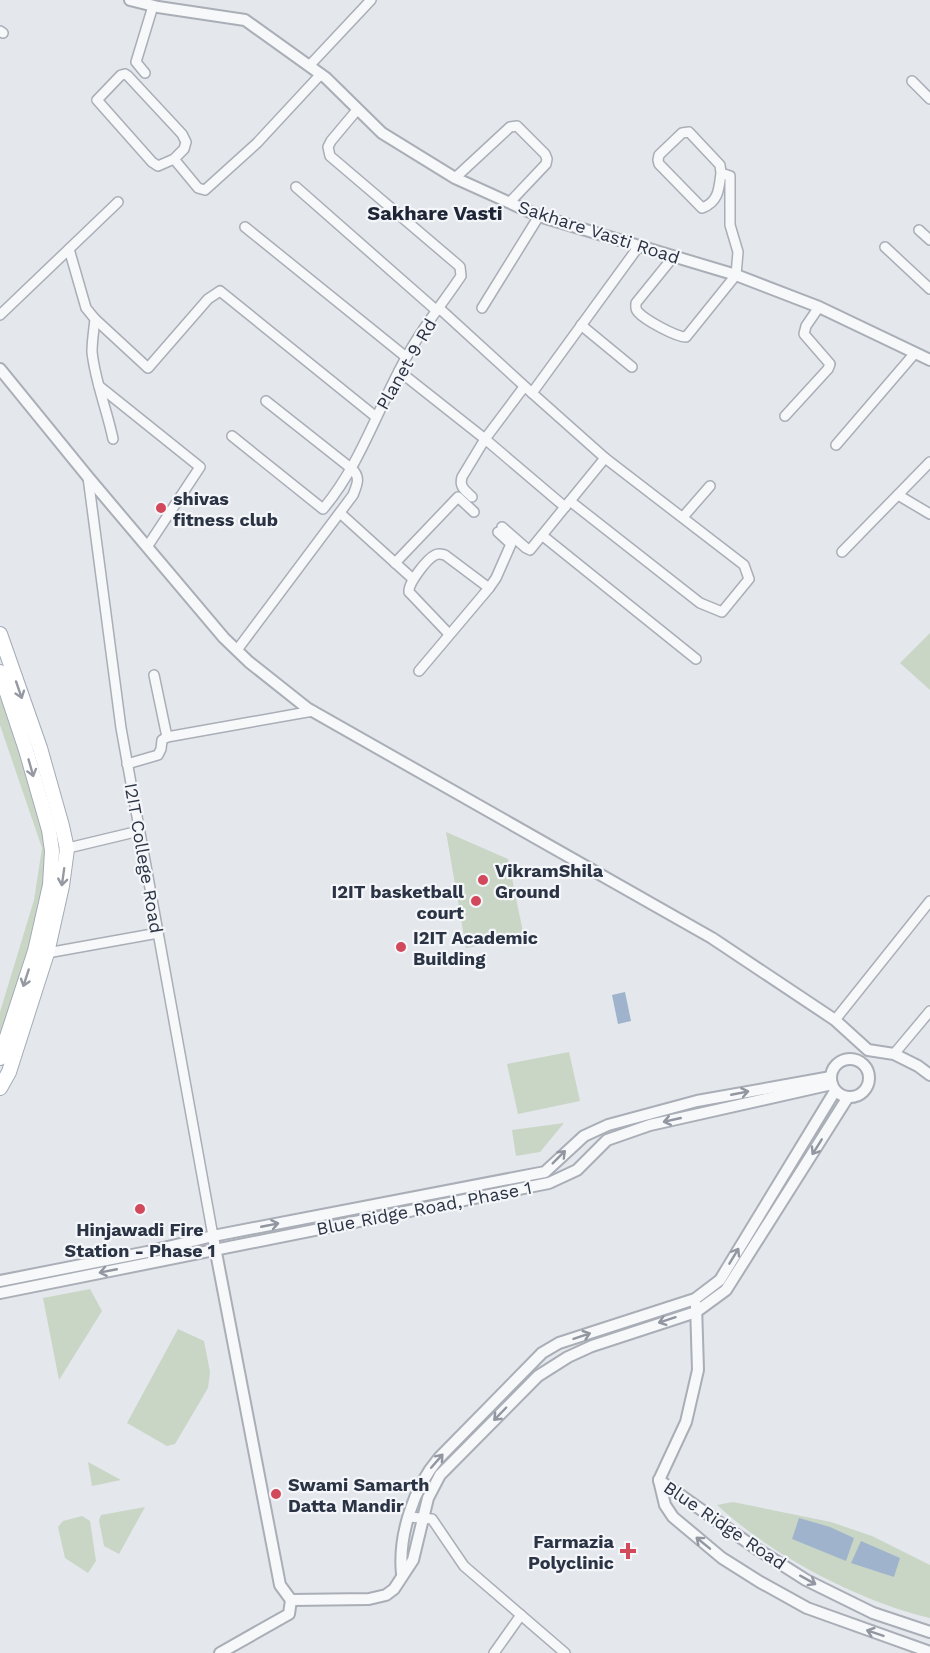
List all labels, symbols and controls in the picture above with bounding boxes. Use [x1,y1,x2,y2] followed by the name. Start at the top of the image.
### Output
[516,196,682,268] street label: Sakhare Vasti Road
[367,201,503,225] district label: Sakhare Vasti
[371,315,441,413] street label: Planet 9 Rd
[173,488,278,530] place label: shivas fitness club
[154,501,168,515] marker: shivas fitness club
[15,680,26,699] one-way arrow
[25,758,37,777] one-way arrow
[120,781,168,935] street label: I2IT College Road
[495,860,604,902] place label: VikramShila Ground
[57,867,68,887] one-way arrow
[476,873,490,887] marker: VikramShila Ground
[332,881,464,923] place label: I2IT basketball court
[469,894,483,908] marker: I2IT basketball court
[413,927,538,969] place label: I2IT Academic Building
[394,940,408,954] marker: I2IT Academic Building
[20,968,31,987] one-way arrow
[730,1087,749,1098] one-way arrow
[663,1115,682,1126] one-way arrow
[811,1138,823,1155] one-way arrow
[552,1150,567,1165] one-way arrow
[315,1177,533,1239] street label: Blue Ridge Road, Phase 1
[133,1202,147,1216] marker: Hinjawadi Fire Station - Phase 1
[65,1219,215,1261] place label: Hinjawadi Fire Station - Phase 1
[260,1219,280,1230] one-way arrow
[728,1248,740,1265] one-way arrow
[98,1266,118,1277] one-way arrow
[658,1316,677,1327] one-way arrow
[572,1329,591,1340] one-way arrow
[493,1406,508,1421] one-way arrow
[430,1453,444,1468] one-way arrow
[288,1474,430,1516] place label: Swami Samarth Datta Mandir
[660,1476,790,1574] street label: Blue Ridge Road
[269,1487,283,1501] marker: Swami Samarth Datta Mandir
[528,1531,615,1573] place label: Farmazia Polyclinic
[696,1536,712,1549] one-way arrow
[619,1542,637,1560] marker: Farmazia Polyclinic
[799,1574,816,1586] one-way arrow
[866,1627,885,1638] one-way arrow

